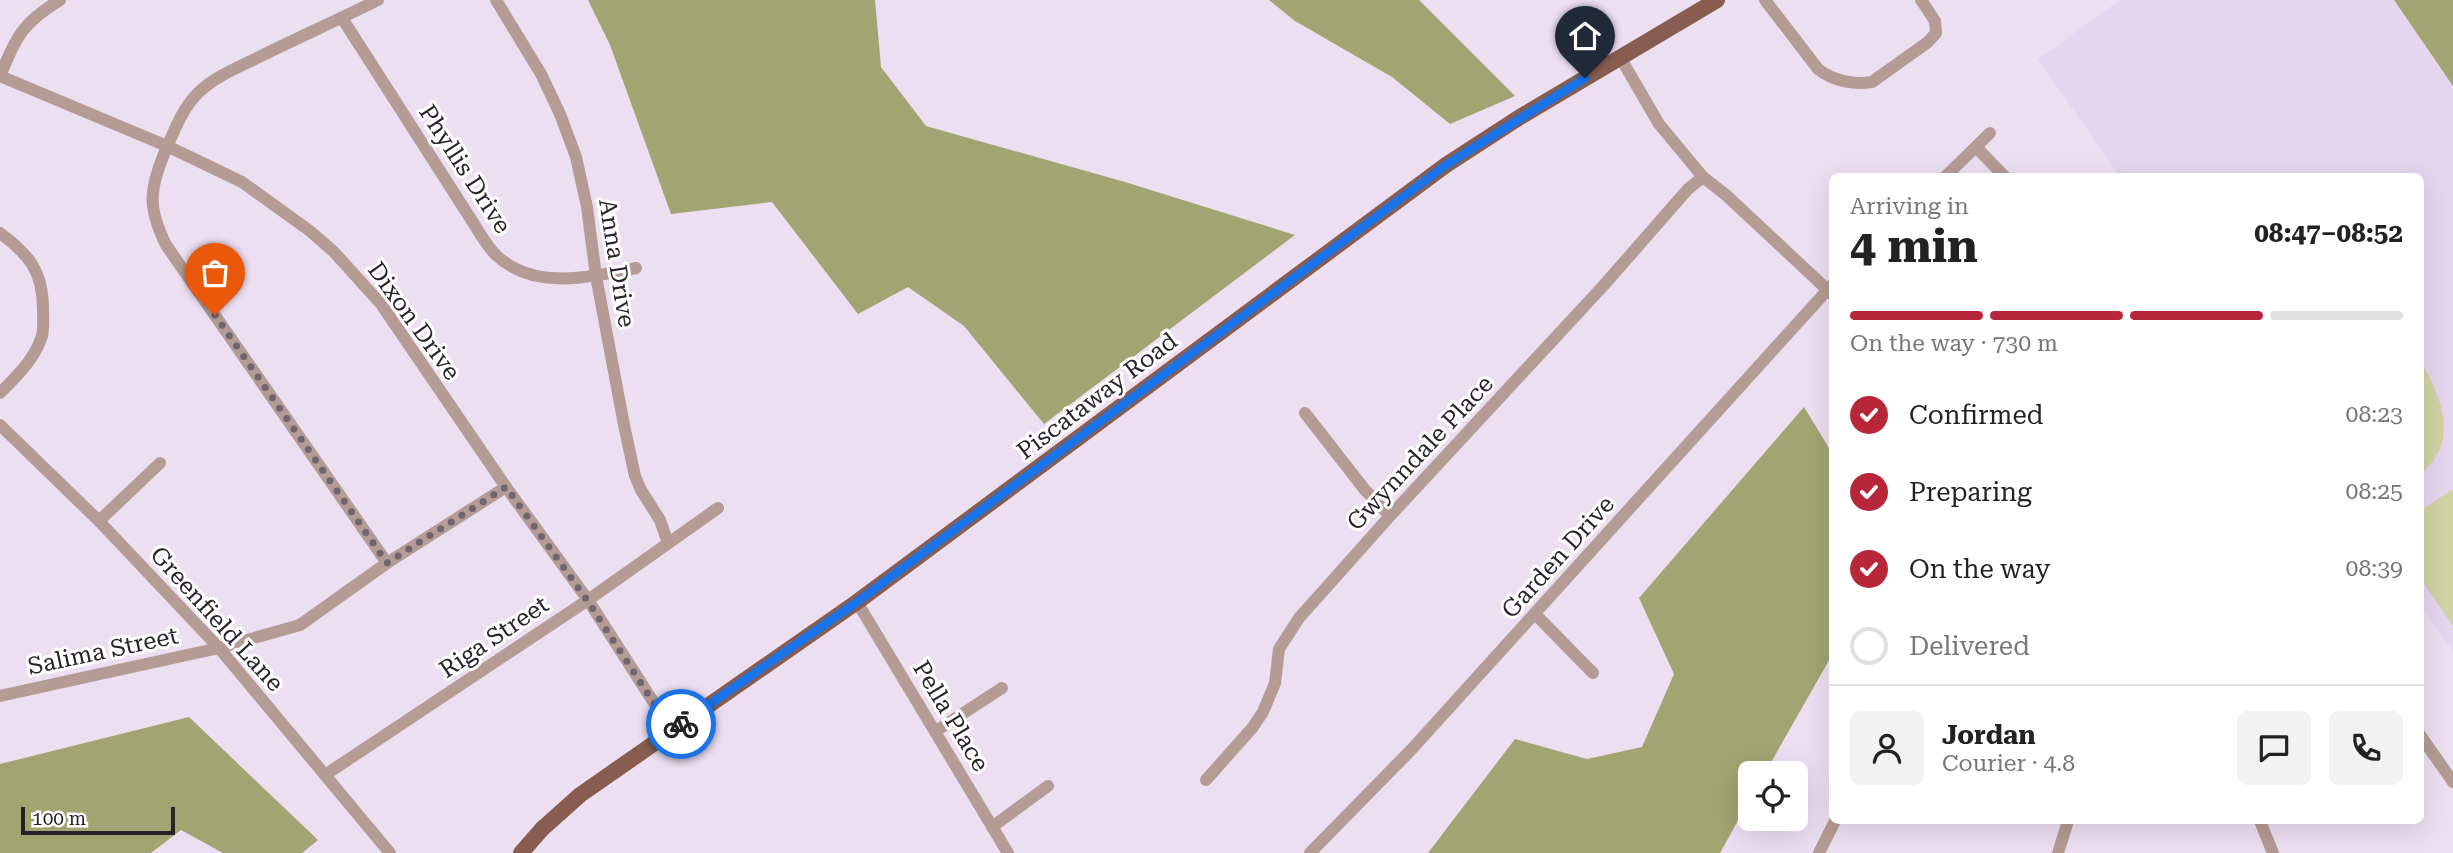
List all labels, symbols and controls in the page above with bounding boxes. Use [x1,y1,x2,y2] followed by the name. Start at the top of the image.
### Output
[1555,6,1615,78] pin
[1566,17,1604,55] icon: home
[413,100,517,238] street label: Phyllis Drive
[1850,193,1969,220] text: Arriving in
[593,197,641,329] street label: Anna Drive
[2254,218,2403,248] text: 08:47–08:52
[1850,219,1978,273] text: 4 min
[185,243,245,315] pin
[196,254,234,292] icon: bag
[362,257,466,385] street label: Dixon Drive
[1011,327,1183,465] street label: Piscataway Road
[1850,330,2058,357] text: On the way · 730 m
[1341,370,1499,536] street label: Gwynndale Place
[1850,396,1888,434] icon: check
[1909,400,2044,430] text: Confirmed
[2346,401,2403,428] text: 08:23
[1850,473,1888,511] icon: check
[1909,477,2032,507] text: Preparing
[2346,478,2403,505] text: 08:25
[1496,490,1620,624] street label: Garden Drive
[145,541,289,697] street label: Greenfield Lane
[1850,550,1888,588] icon: check
[1909,554,2050,584] text: On the way
[2346,555,2403,582] text: 08:39
[434,590,554,684] street label: Riga Street
[25,621,181,681] street label: Salima Street
[1909,631,2030,661] text: Delivered
[907,656,995,776] street label: Pella Place
[646,689,716,759] courier
[662,705,700,743] icon: bike
[1850,711,1924,785] button: person
[2237,711,2311,785] button: chat
[2329,711,2403,785] button: phone
[1942,720,2036,750] text: Jordan
[1942,750,2075,777] text: Courier · 4.8
[1738,761,1808,831] map controls
[1738,761,1808,831] button: locate
[21,804,175,836] scale bar
[32,807,86,830] text: 100 m

